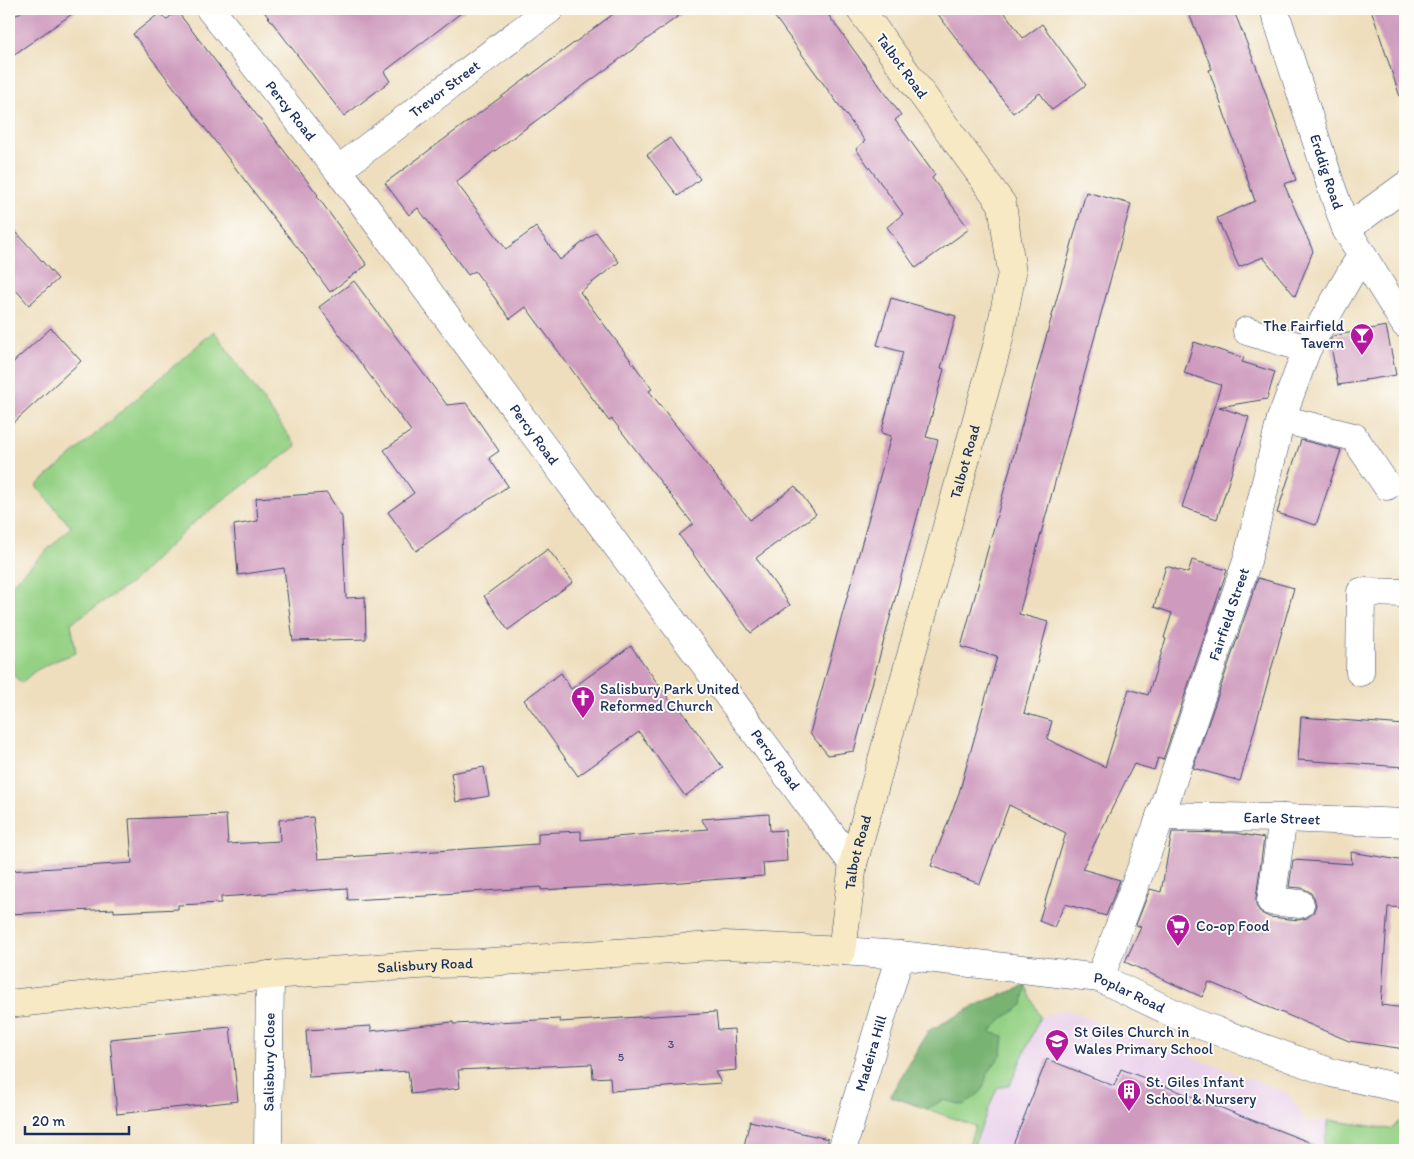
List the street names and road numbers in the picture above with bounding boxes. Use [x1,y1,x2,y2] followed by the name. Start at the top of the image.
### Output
[872,30,932,103] street label: Talbot Road
[406,56,484,122] street label: Trevor Street
[262,77,321,145] street label: Percy Road
[1306,132,1347,212] street label: Erddig Road
[506,400,563,469] street label: Percy Road
[946,422,984,501] street label: Talbot Road
[1205,565,1253,663] street label: Fairfield Street
[747,726,805,794] street label: Percy Road
[1243,808,1321,829] street label: Earle Street
[841,812,875,891] street label: Talbot Road
[377,954,473,977] street label: Salisbury Road
[1093,968,1169,1017] street label: Poplar Road
[259,1012,279,1112] street label: Salisbury Close
[851,1012,891,1093] street label: Madeira Hill

